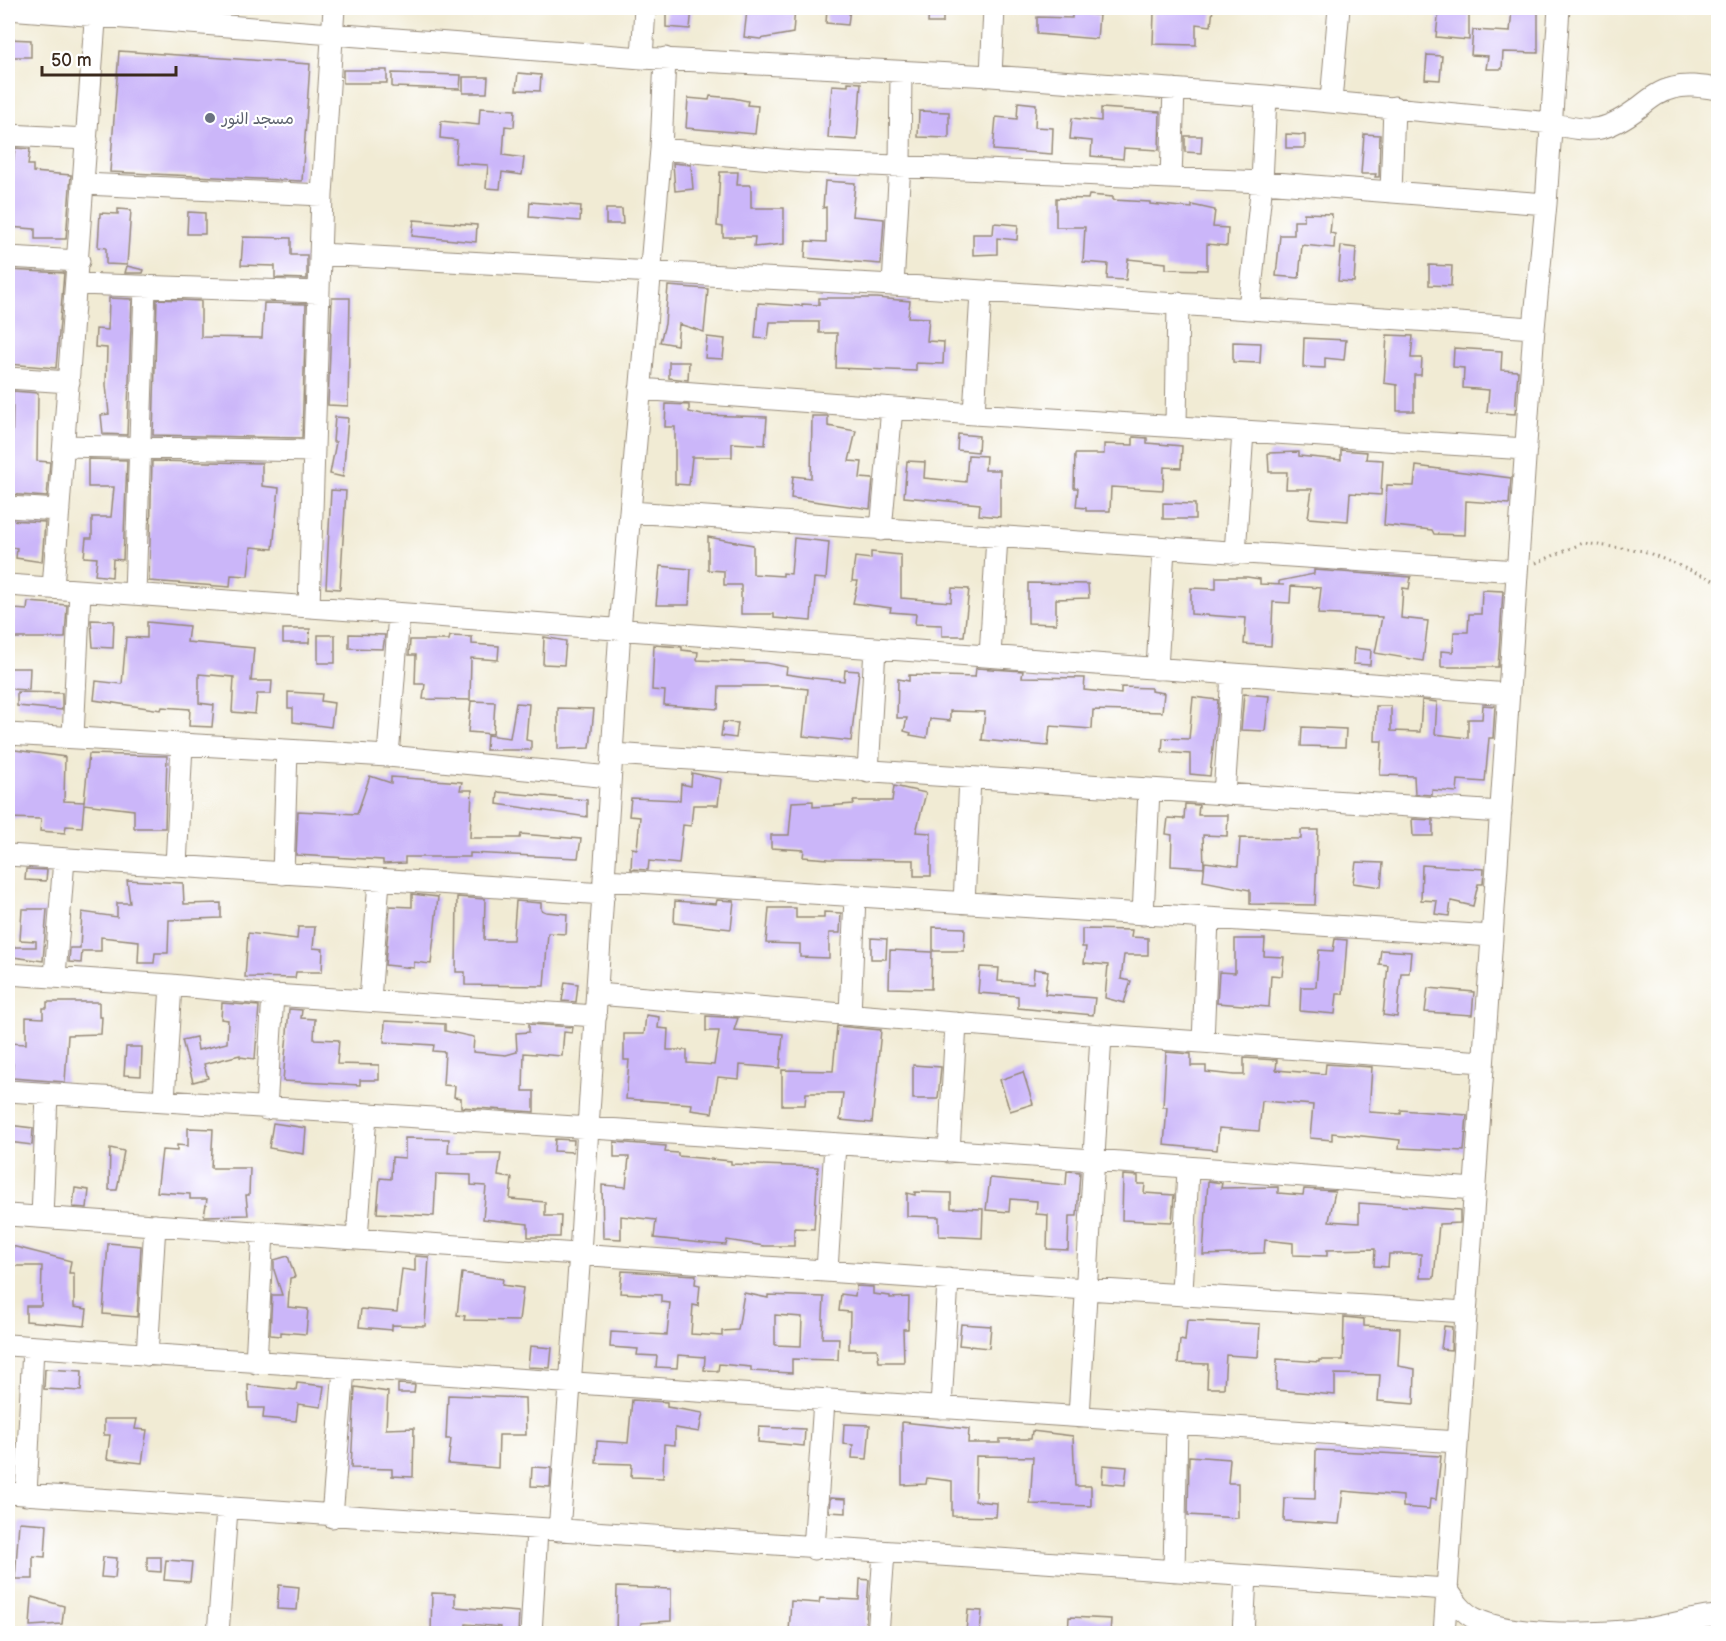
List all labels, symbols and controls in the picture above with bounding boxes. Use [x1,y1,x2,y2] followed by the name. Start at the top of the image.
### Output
[42,39,176,77] scale bar
[51,50,92,71] text: 50 m
[220,110,294,129] place label: مسجد النور
[203,111,217,125] marker: مسجد النور

